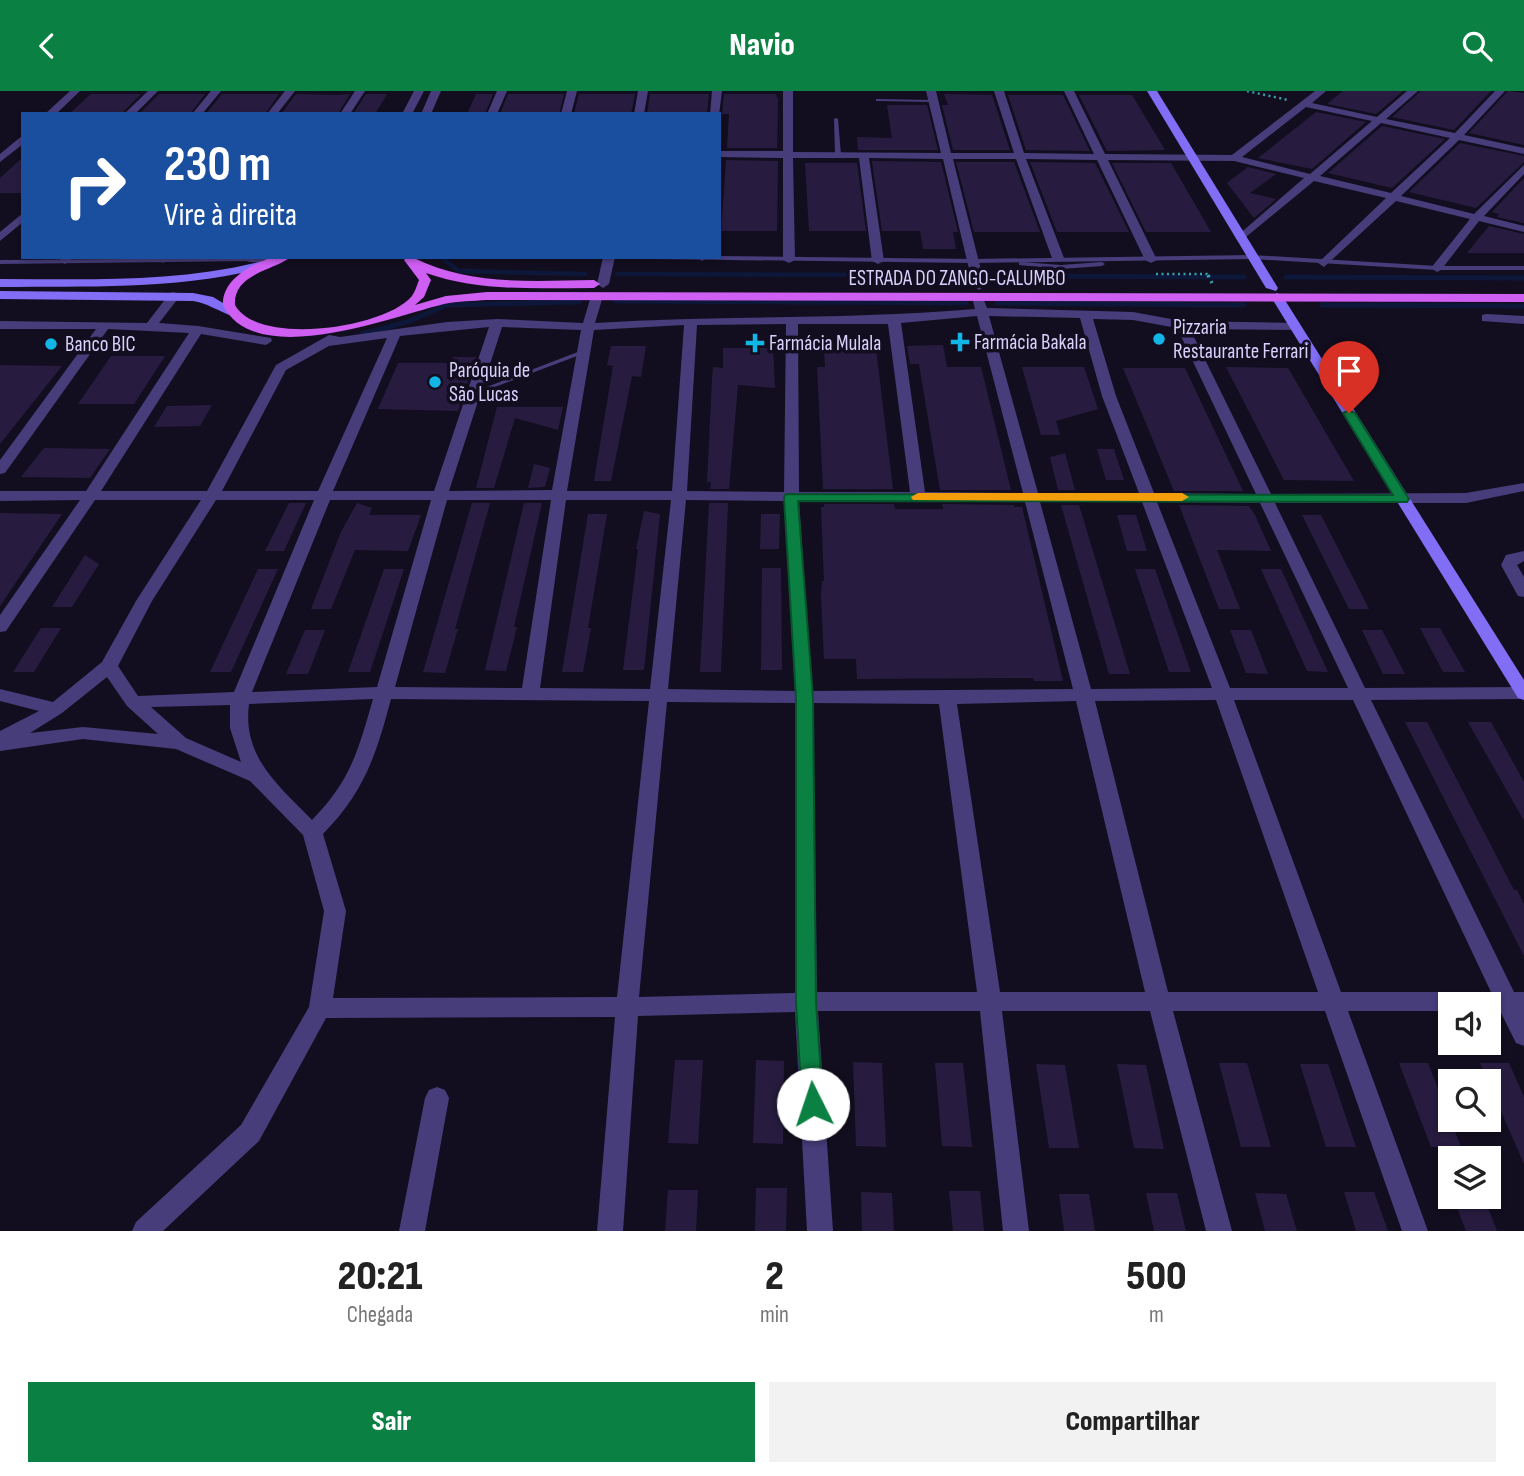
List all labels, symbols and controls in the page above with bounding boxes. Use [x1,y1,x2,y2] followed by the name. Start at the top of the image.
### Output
[729,26,795,65] text: Navio
[28,27,66,65] icon: back
[1458,27,1496,65] icon: search
[164,136,271,195] text: 230 m
[49,140,140,231] icon: right
[164,196,297,235] text: Vire à direita
[848,266,1066,291] street label: ESTRADA DO ZANGO-CALUMBO
[1173,315,1308,364] place label: Pizzaria Restaurante Ferrari
[974,330,1087,355] place label: Farmácia Bakala
[769,331,881,356] place label: Farmácia Mulala
[1151,331,1167,347] marker: Pizzaria Restaurante Ferrari
[65,332,136,357] place label: Banco BIC
[952,334,968,350] marker: Farmácia Bakala
[747,335,763,351] marker: Farmácia Mulala
[43,336,59,352] marker: Banco BIC
[1319,341,1379,413] pin
[1330,352,1368,390] icon: arrive
[449,358,530,407] place label: Paróquia de São Lucas
[427,374,443,390] marker: Paróquia de São Lucas
[1438,992,1501,1209] map controls
[1438,992,1501,1055] button: sound
[776,1067,850,1141] position arrow
[1438,1069,1501,1132] button: search
[1438,1146,1501,1209] button: layers
[337,1251,423,1302] text: 20:21
[765,1251,784,1302] text: 2
[1126,1251,1187,1302] text: 500
[347,1301,413,1329] text: Chegada
[760,1301,789,1329] text: min
[1149,1301,1164,1329] text: m
[28,1382,755,1462] button: Sair
[769,1382,1496,1462] button: Compartilhar

